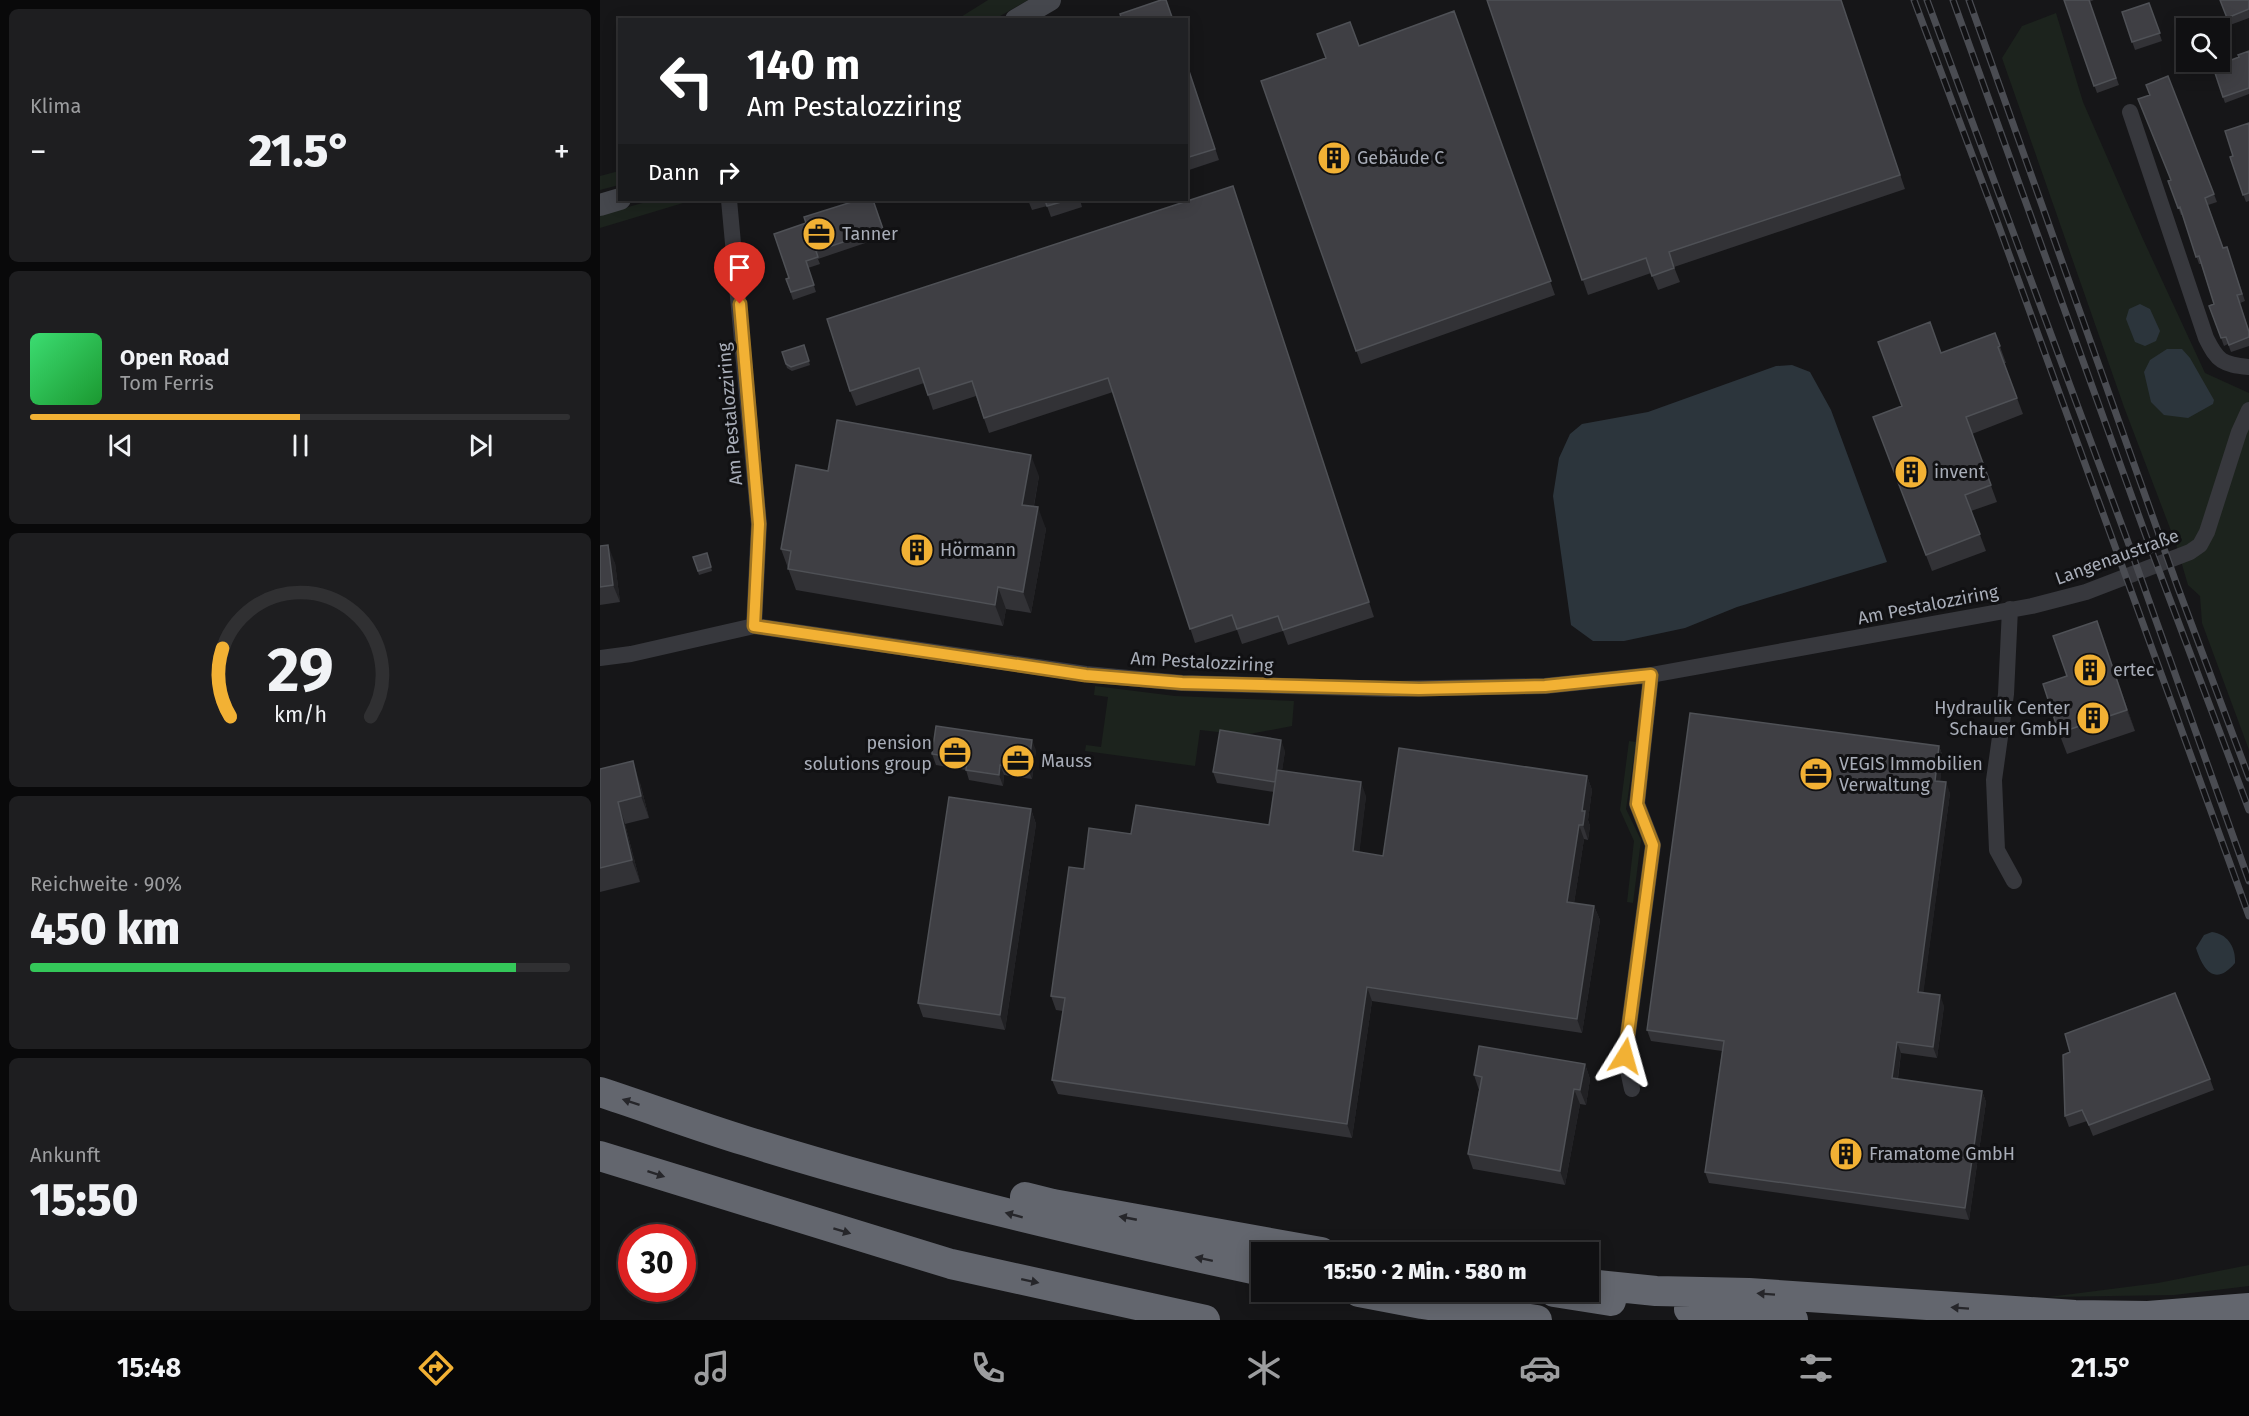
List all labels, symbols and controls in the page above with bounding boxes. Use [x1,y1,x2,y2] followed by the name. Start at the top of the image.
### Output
[2176,18,2230,72] map controls
[2176,18,2230,72] button: search
[747,40,860,90] text: 140 m
[648,42,726,120] icon: left
[747,91,961,123] text: Am Pestalozziring
[30,94,81,118] text: Klima
[249,124,351,178] text: 21.5°
[30,132,47,172] text: −
[554,132,570,172] text: +
[1316,140,1352,176] building icon: Gebäude C
[1357,147,1444,169] place label: Gebäude C
[712,156,745,189] icon: right
[648,159,700,186] text: Dann
[801,216,837,252] office icon: Tanner
[842,223,898,245] place label: Tanner
[714,242,765,304] pin
[723,251,756,284] icon: arrive
[713,341,747,486] street label: Am Pestalozziring
[120,344,230,371] text: Open Road
[120,371,214,395] text: Tom Ferris
[104,429,137,462] icon: previous
[284,429,317,462] icon: pause
[464,429,497,462] icon: next
[1893,454,1929,490] building icon: invent
[1934,461,1986,483] place label: invent
[2052,524,2182,590] street label: Langenaustraße
[899,532,935,568] building icon: Hörmann
[940,539,1016,561] place label: Hörmann
[1856,580,2001,629] street label: Am Pestalozziring
[267,633,333,708] text: 29
[1130,647,1275,677] street label: Am Pestalozziring
[2072,652,2108,688] building icon: ertec
[2113,659,2155,681] place label: ertec
[1934,697,2070,740] place label: Hydraulik Center Schauer GmbH
[2075,700,2111,736] building icon: Hydraulik Center Schauer GmbH
[273,702,327,728] text: km/h
[804,732,932,775] place label: pension solutions group
[937,735,973,771] office icon: pension solutions group
[1000,743,1036,779] office icon: Mauss
[1041,750,1092,772] place label: Mauss
[1839,753,1983,796] place label: VEGIS Immobilien Verwaltung
[1798,756,1834,792] office icon: VEGIS Immobilien Verwaltung
[30,872,182,896] text: Reichweite · 90%
[30,902,180,956] text: 450 km
[1593,1024,1657,1088] position arrow
[622,1097,640,1107] one-way arrow
[1828,1136,1864,1172] building icon: Framatome GmbH
[30,1143,101,1167] text: Ankunft
[1869,1143,2015,1165] place label: Framatome GmbH
[647,1169,665,1179] one-way arrow
[30,1173,138,1227] text: 15:50
[1005,1210,1023,1219] one-way arrow
[1118,1213,1137,1222] one-way arrow
[618,1224,696,1302] speed limit sign: 30
[833,1227,851,1236] one-way arrow
[1195,1253,1214,1263] one-way arrow
[1323,1258,1527,1285] text: 15:50 · 2 Min. · 580 m
[1021,1277,1040,1287] one-way arrow
[1756,1289,1775,1299] one-way arrow
[1951,1303,1970,1312] one-way arrow
[415,1347,457,1389] icon: directions
[691,1347,733,1389] icon: music
[967,1347,1009,1389] icon: phone
[1243,1347,1285,1389] icon: climate
[1519,1347,1561,1389] icon: car
[1795,1347,1837,1389] icon: filters
[117,1352,181,1384] text: 15:48
[2071,1352,2132,1384] text: 21.5°

